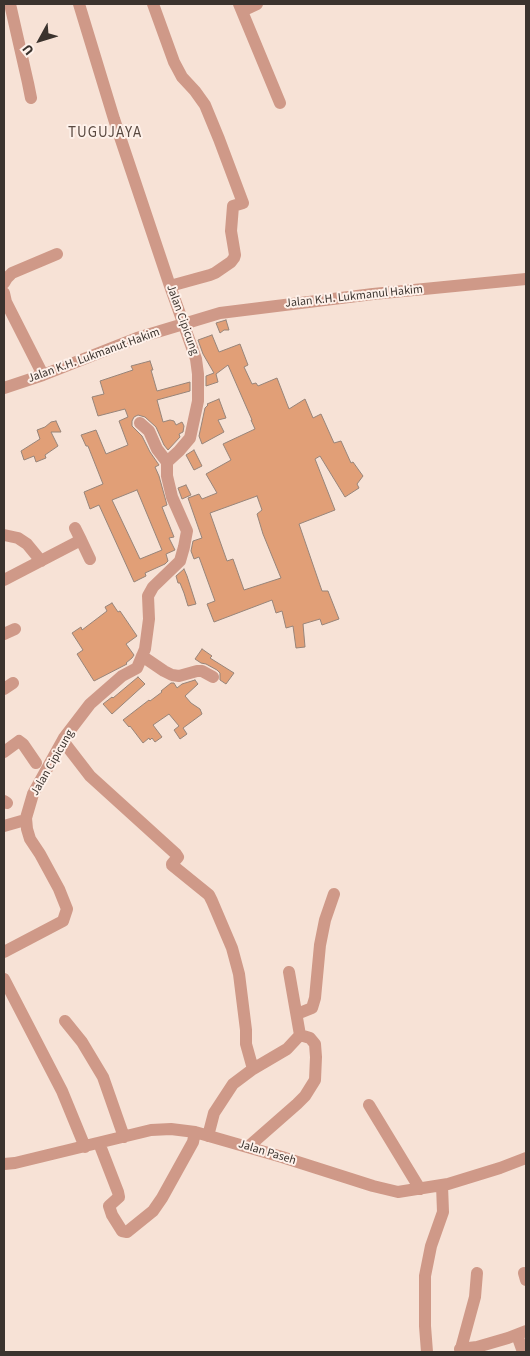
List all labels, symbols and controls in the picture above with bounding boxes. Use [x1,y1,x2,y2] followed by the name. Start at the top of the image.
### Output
[15,15,65,65] north arrow
[18,40,39,59] text: U
[67,125,143,143] district label: TUGUJAYA
[163,283,201,357] street label: Jalan Cipicung
[284,283,424,311] street label: Jalan K.H. Lukmanul Hakim
[26,325,162,387] street label: Jalan K.H. Lukmanut Hakim
[28,727,78,799] street label: Jalan Cipicung
[236,1137,298,1169] street label: Jalan Paseh

